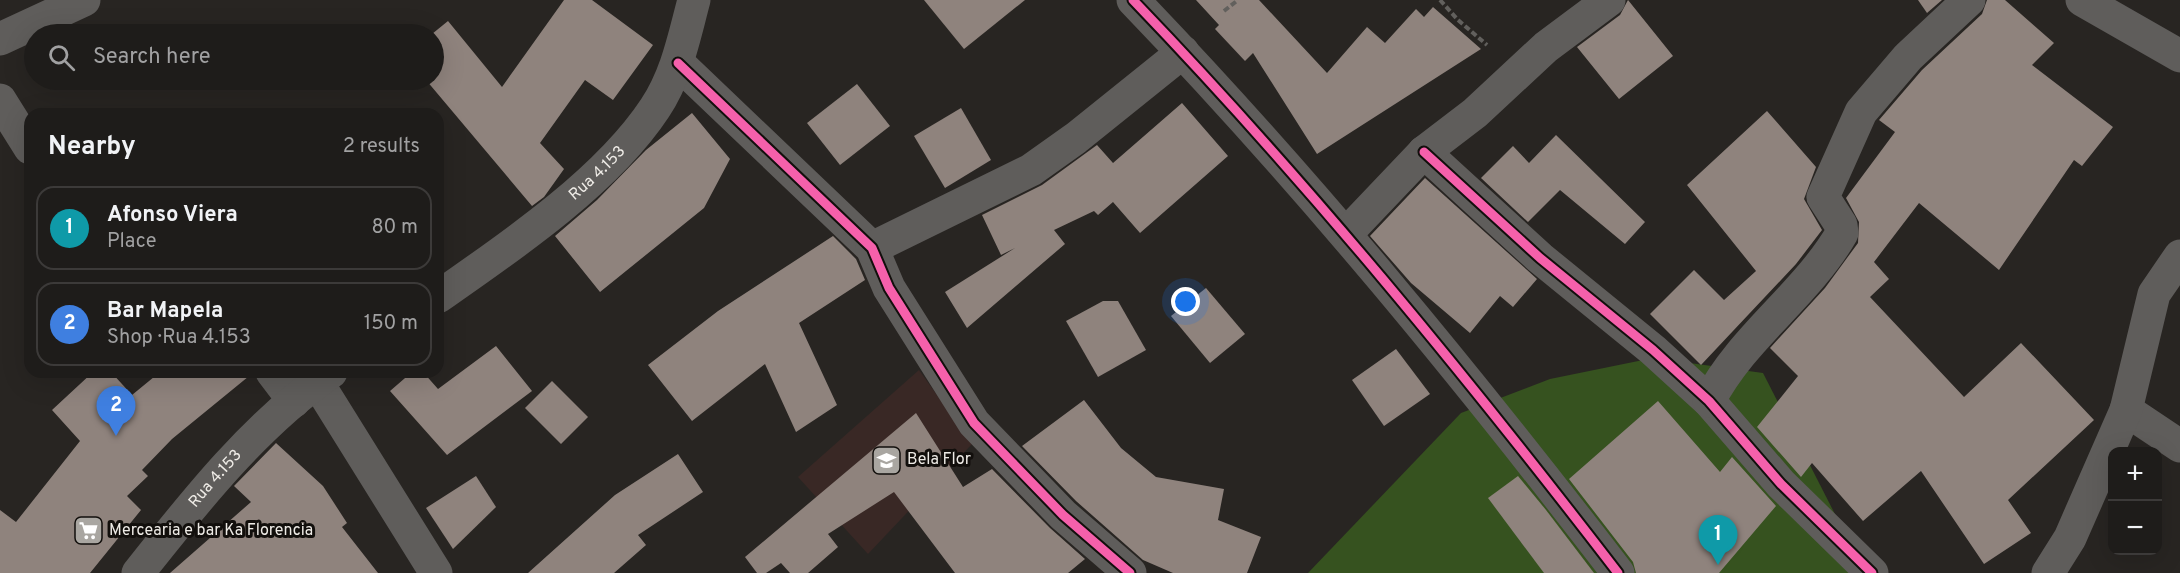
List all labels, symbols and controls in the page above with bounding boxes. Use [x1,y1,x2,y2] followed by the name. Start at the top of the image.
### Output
[24,24,444,90] search box
[45,41,78,74] icon: search
[93,44,211,71] text: Search here
[48,131,136,164] text: Nearby
[343,134,420,160] text: 2 results
[565,142,630,205] street label: Rua 4.153
[107,202,238,229] text: Afonso Viera
[66,215,74,241] text: 1
[372,215,418,241] text: 80 m
[107,229,157,255] text: Place
[1171,287,1200,316] your location
[107,298,223,325] text: Bar Mapela
[63,311,76,337] text: 2
[364,311,418,337] text: 150 m
[107,325,251,351] text: Shop · Rua 4.153
[96,386,136,436] pin: 2
[870,444,902,476] school or university icon: Bela Flor
[185,446,247,512] street label: Rua 4.153
[2108,447,2162,555] map controls
[2108,447,2162,501] button: +
[907,450,971,470] place label: Bela Flor
[2108,501,2162,555] button: −
[72,515,104,547] supermarket icon: Mercearia e bar Ka Florencia
[1698,516,1738,565] pin: 1
[109,521,313,541] place label: Mercearia e bar Ka Florencia

